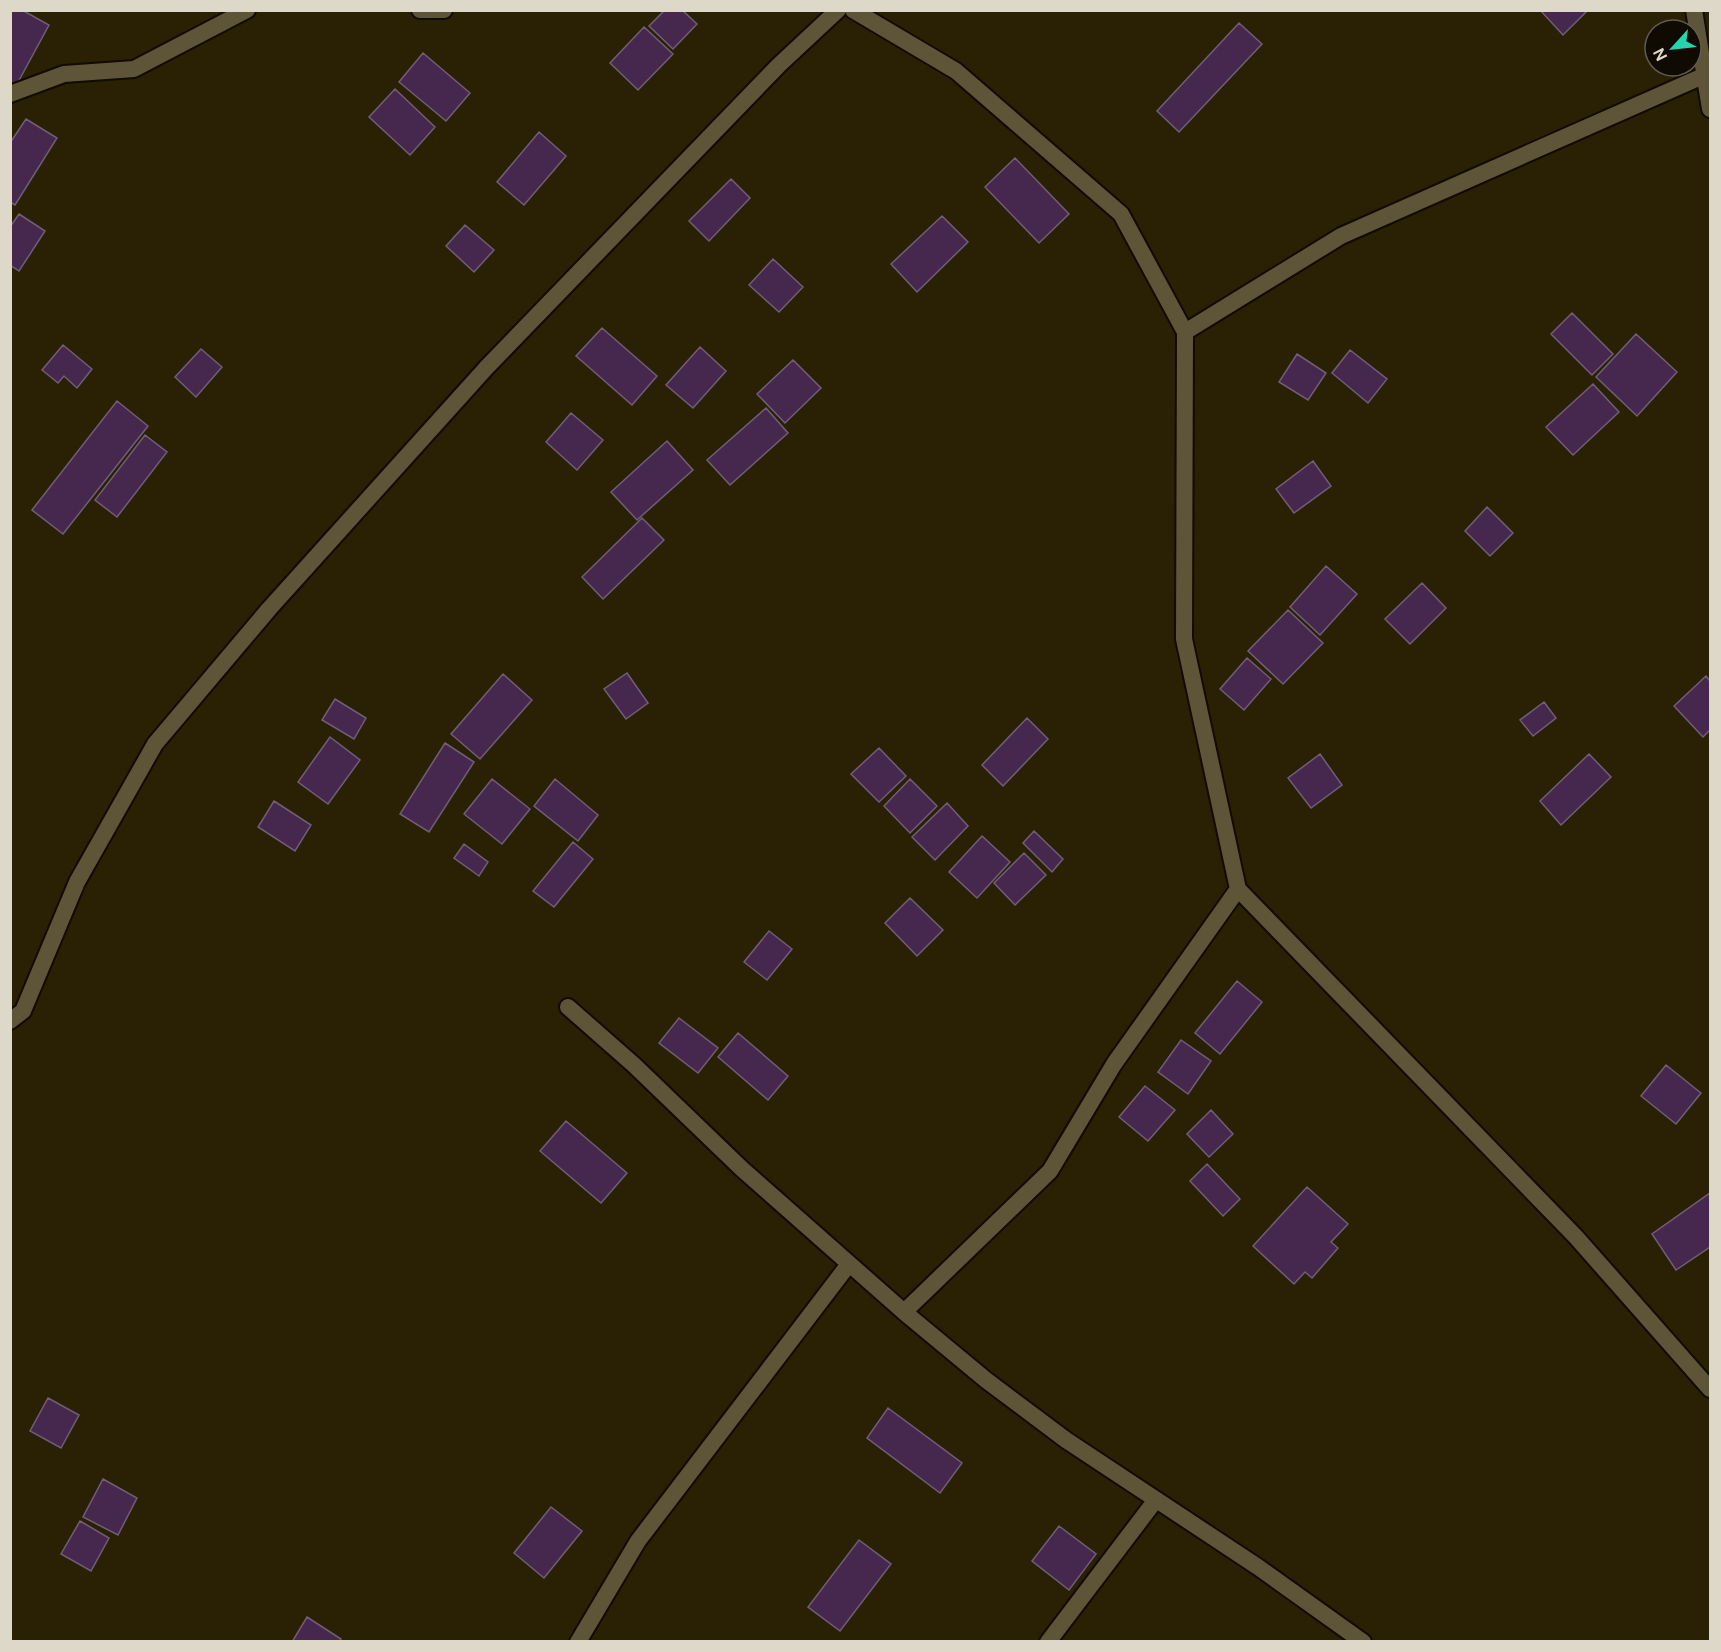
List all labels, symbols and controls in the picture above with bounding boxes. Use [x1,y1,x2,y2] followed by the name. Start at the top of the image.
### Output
[1643,18,1703,78] north arrow
[1648,45,1672,65] text: N

